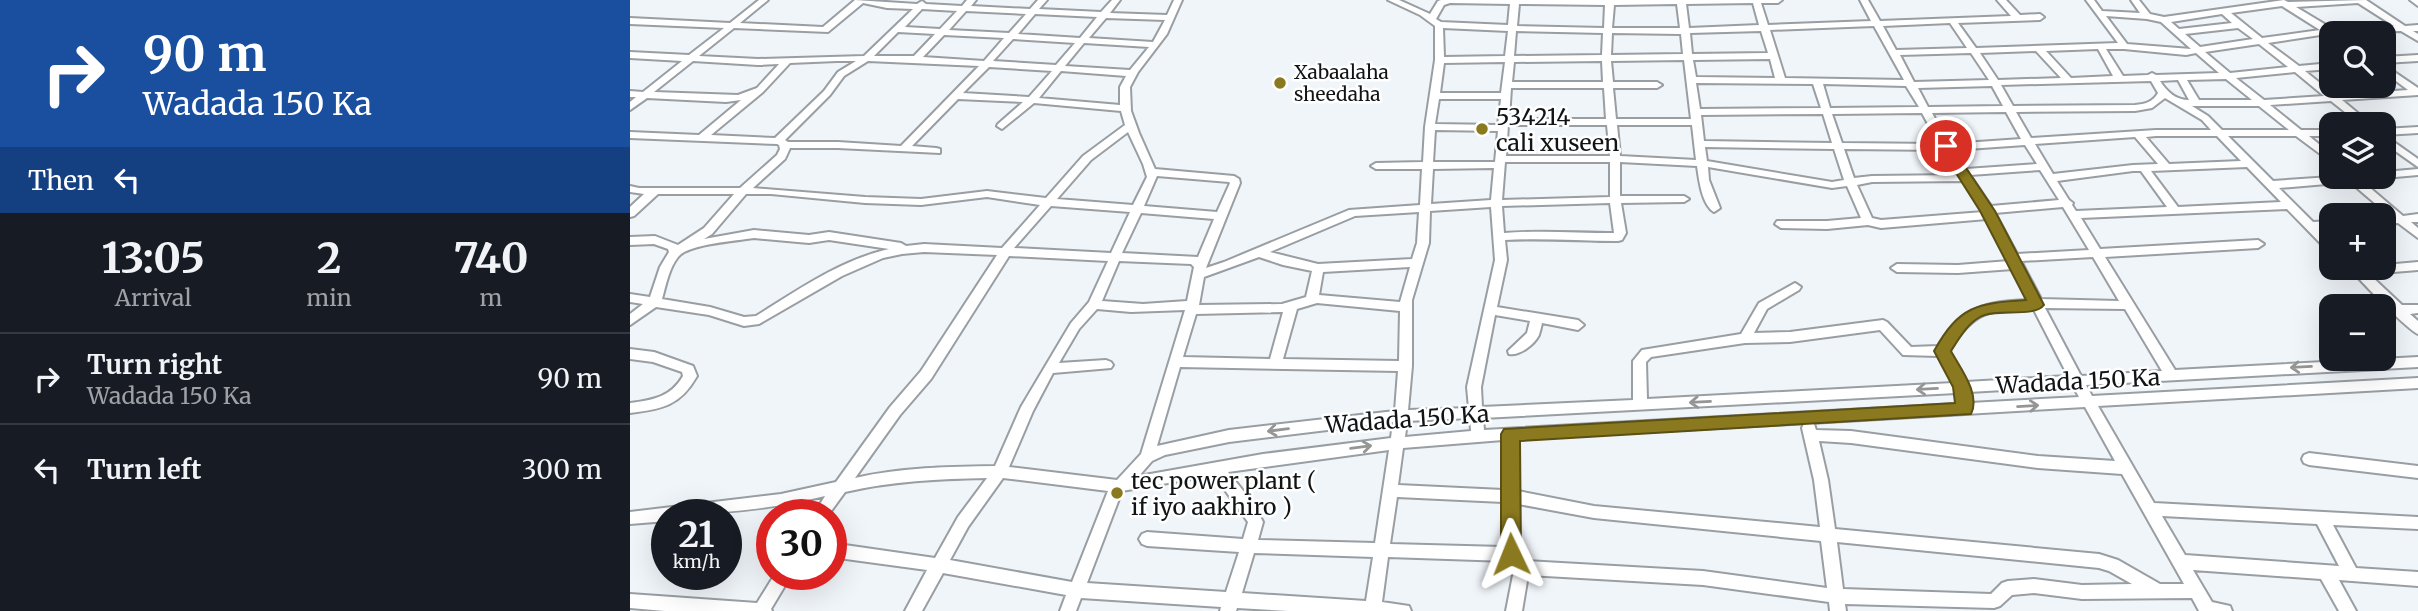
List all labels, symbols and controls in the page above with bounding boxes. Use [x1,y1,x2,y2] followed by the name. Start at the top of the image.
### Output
[2319,21,2396,371] map controls
[2319,21,2396,98] button: search
[143,23,267,84] text: 90 m
[28,28,119,119] icon: right
[1294,60,1389,106] place label: Xabaalaha sheedaha
[1272,75,1288,91] marker: Xabaalaha sheedaha
[143,84,372,124] text: Wadada 150 Ka
[1496,102,1619,157] place label: 534214 cali xuseen
[2319,112,2396,189] button: layers
[1916,116,1976,176] pin
[1474,121,1490,137] marker: 534214 cali xuseen
[1927,127,1965,165] icon: arrive
[108,161,146,199] icon: left
[28,164,94,197] text: Then
[2319,203,2396,280] button: +
[102,232,205,284] text: 13:05
[317,232,341,284] text: 2
[453,232,528,284] text: 740
[115,283,192,312] text: Arrival
[306,283,352,312] text: min
[480,283,502,312] text: m
[2319,294,2396,371] button: −
[87,348,222,381] text: Turn right
[28,360,66,398] icon: right
[2290,361,2313,374] one-way arrow
[538,362,602,395] text: 90 m
[1994,362,2161,400] street label: Wadada 150 Ka
[87,381,252,410] text: Wadada 150 Ka
[1916,383,1939,396] one-way arrow
[1689,396,1712,409] one-way arrow
[1323,399,1490,439] street label: Wadada 150 Ka
[2016,399,2039,412] one-way arrow
[1267,424,1289,437] one-way arrow
[1349,441,1372,454] one-way arrow
[28,451,66,489] icon: left
[87,453,201,486] text: Turn left
[522,453,602,486] text: 300 m
[1131,466,1317,521] place label: tec power plant ( if iyo aakhiro )
[1109,485,1125,501] marker: tec power plant ( if iyo aakhiro )
[756,499,847,590] speed limit sign: 30
[679,513,714,557] text: 21
[1474,517,1548,591] position arrow
[673,550,720,573] text: km/h

